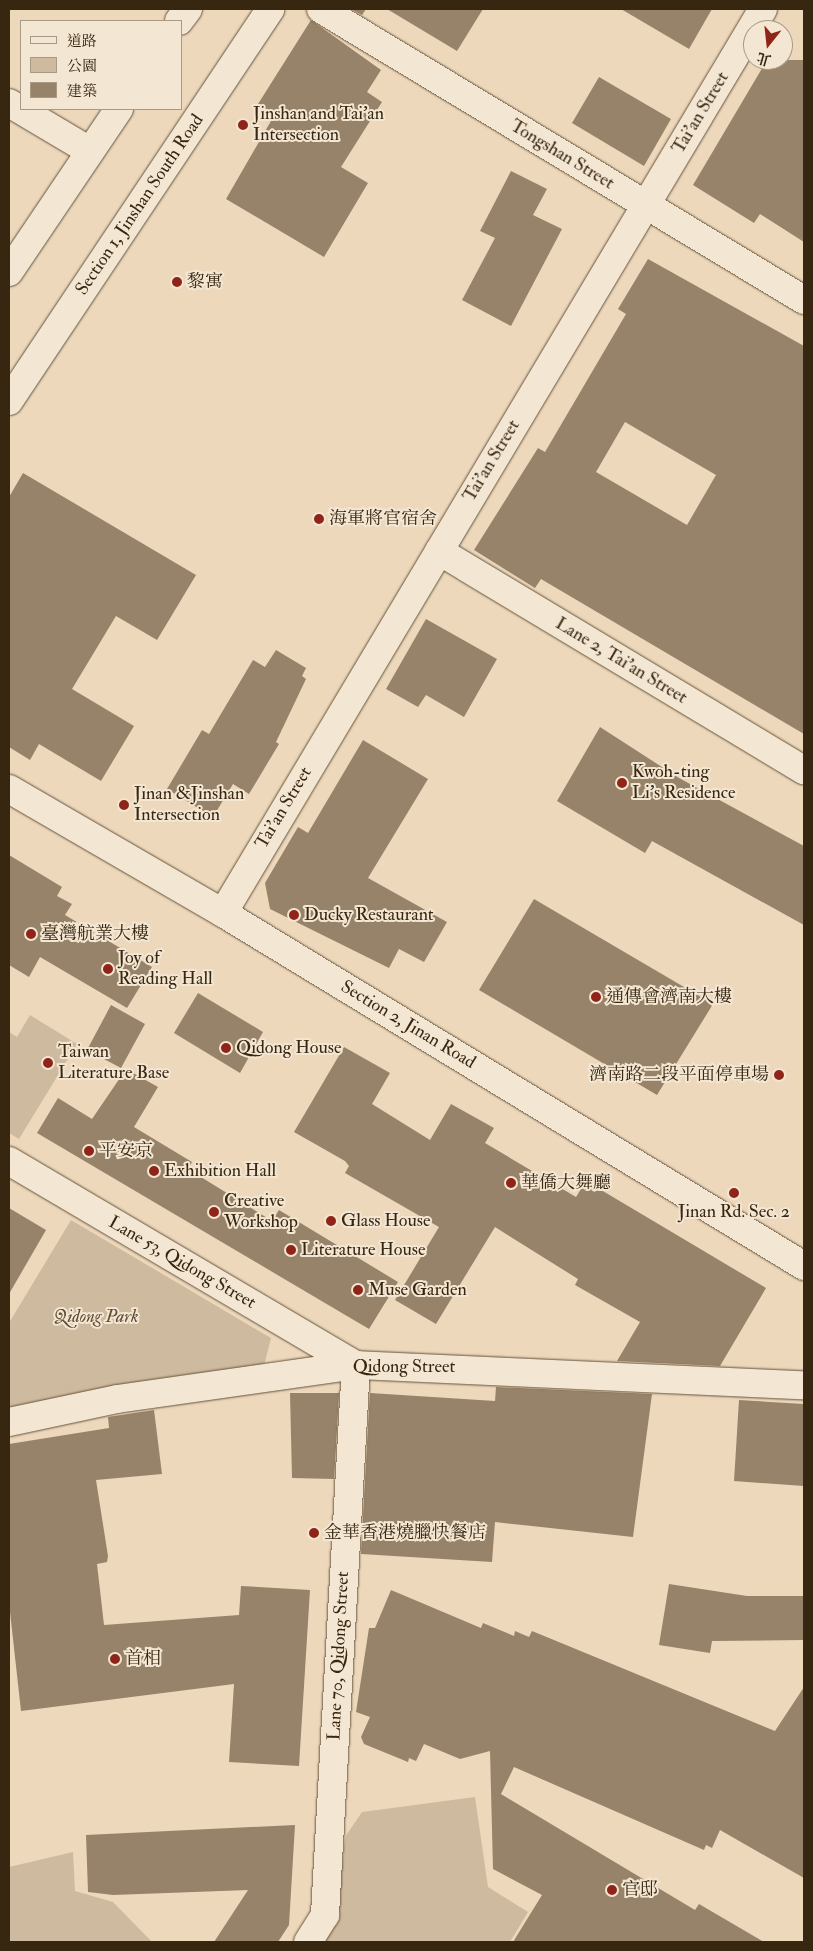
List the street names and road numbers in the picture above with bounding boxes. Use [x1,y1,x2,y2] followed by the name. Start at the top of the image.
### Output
[668,68,734,158] street label: Tai’an Street
[71,110,209,300] street label: Section 1, Jinshan South Road
[506,116,618,194] street label: Tongshan Street
[459,416,525,506] street label: Tai’an Street
[551,613,691,709] street label: Lane 2, Tai’an Street
[251,763,317,853] street label: Tai’an Street
[337,976,479,1074] street label: Section 2, Jinan Road
[104,1212,260,1314] street label: Lane 53, Qidong Street
[353,1356,455,1378] street label: Qidong Street
[324,1571,354,1741] street label: Lane 70, Qidong Street

